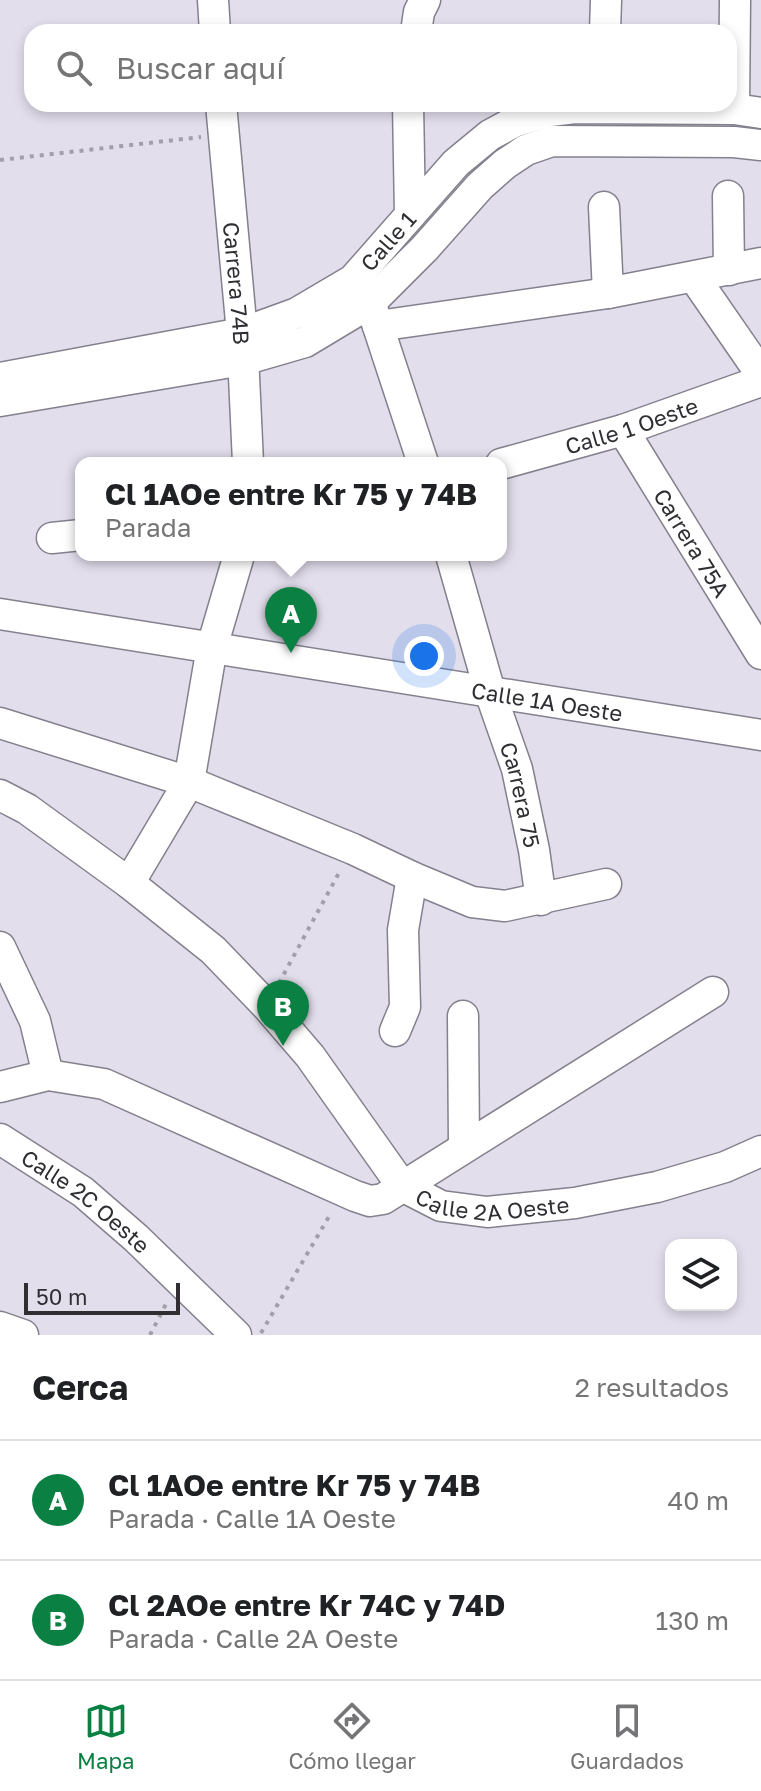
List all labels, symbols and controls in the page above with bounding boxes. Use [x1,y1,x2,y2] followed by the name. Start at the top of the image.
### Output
[24,24,737,112] search box
[52,46,96,90] icon: search
[116,50,284,86] text: Buscar aquí
[354,205,421,276] street label: Calle 1
[218,221,256,345] street label: Carrera 74B
[562,391,701,459] street label: Calle 1 Oeste
[75,457,507,561] popup
[105,476,477,512] text: Cl 1AOe entre Kr 75 y 74B
[649,483,736,602] street label: Carrera 75A
[105,512,191,543] text: Parada
[265,587,317,653] pin: A
[404,636,444,676] your location
[470,676,625,726] street label: Calle 1A Oeste
[495,738,547,850] street label: Carrera 75
[257,980,309,1046] pin: B
[17,1143,156,1258] street label: Calle 2C Oeste
[412,1182,570,1225] street label: Calle 2A Oeste
[665,1239,737,1311] map controls
[665,1239,737,1311] button: layers
[24,1279,180,1315] scale bar
[36,1283,87,1310] text: 50 m
[32,1367,128,1407] text: Cerca
[575,1372,729,1403] text: 2 resultados
[108,1467,480,1503] text: Cl 1AOe entre Kr 75 y 74B
[49,1485,67,1516] text: A
[668,1485,729,1516] text: 40 m
[108,1503,396,1534] text: Parada · Calle 1A Oeste
[108,1587,505,1623] text: Cl 2AOe entre Kr 74C y 74D
[49,1605,67,1636] text: B
[656,1605,729,1636] text: 130 m
[108,1623,398,1654] text: Parada · Calle 2A Oeste
[77,1699,134,1774] tab: Mapa
[288,1699,416,1774] tab: Cómo llegar
[570,1699,684,1774] tab: Guardados

